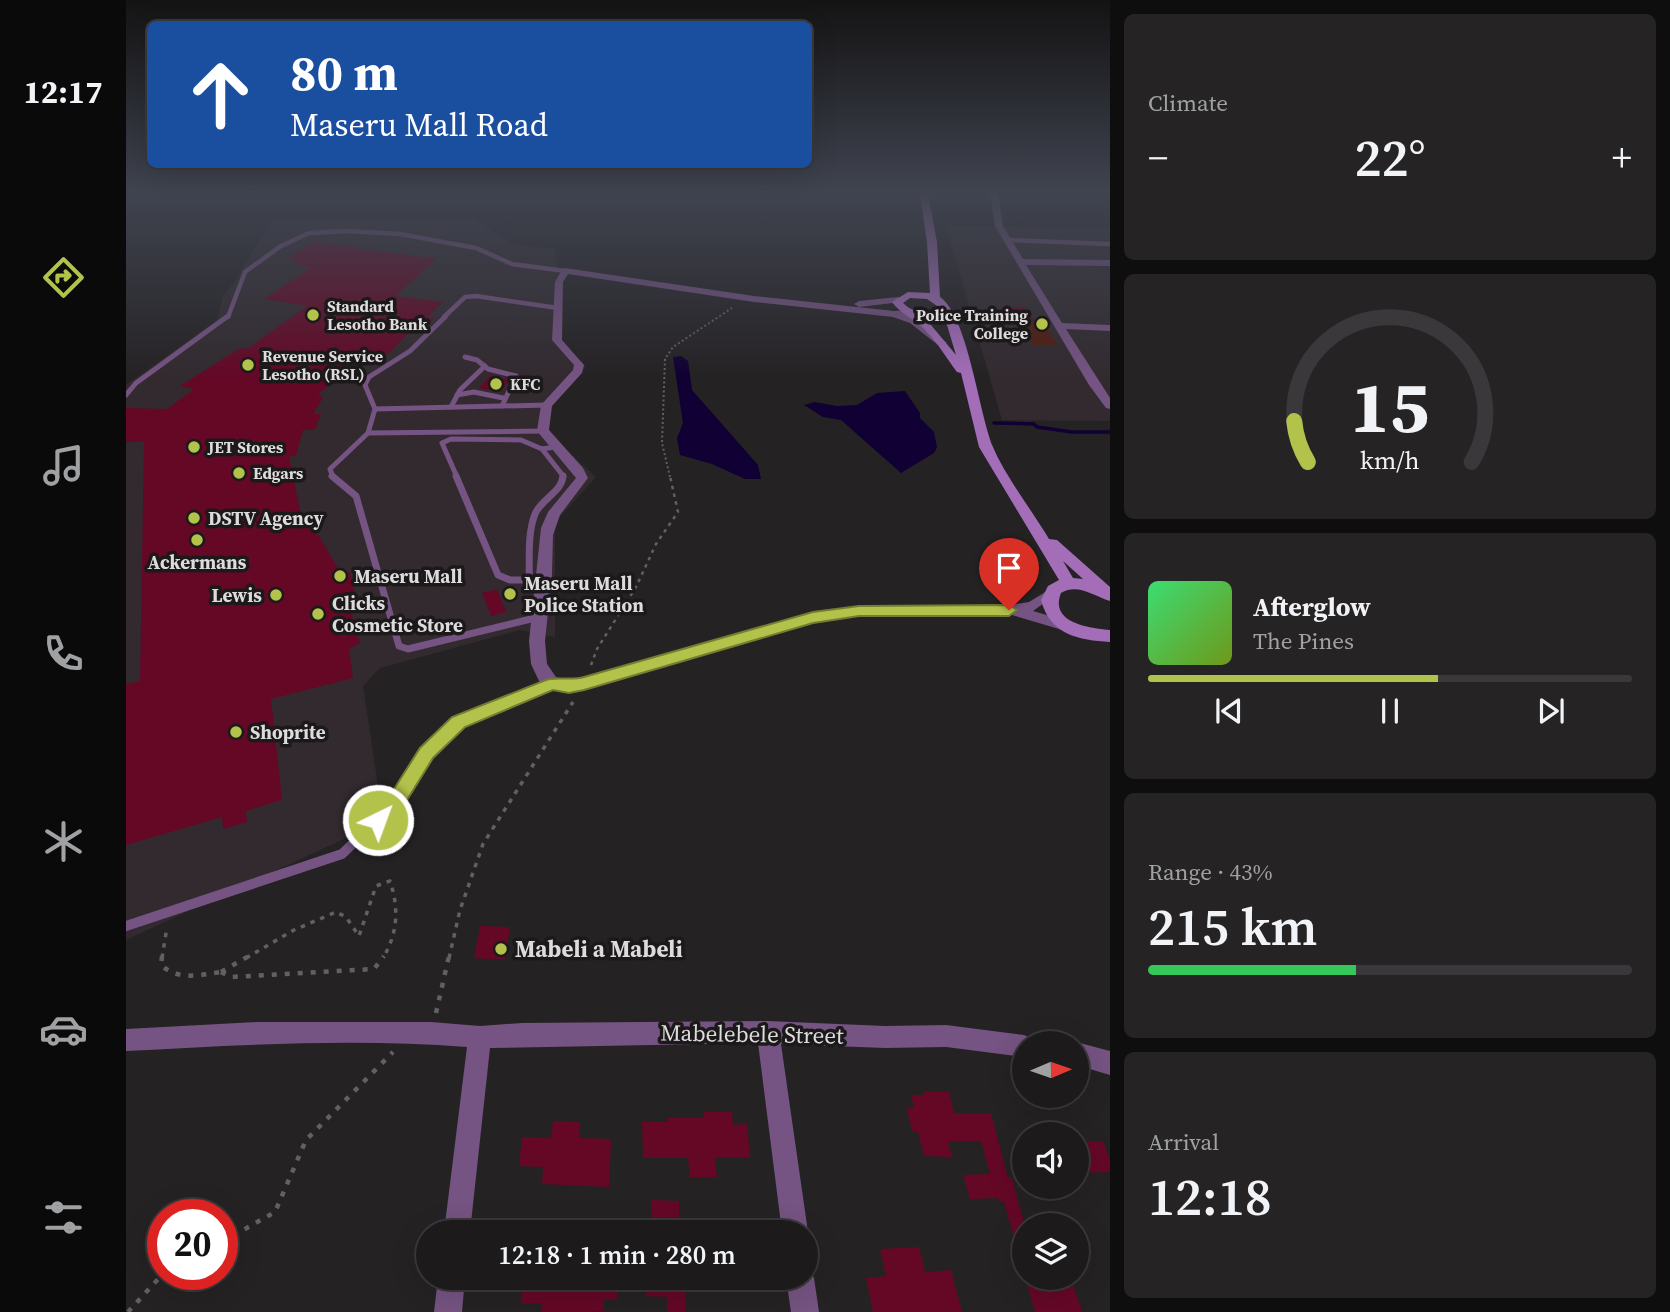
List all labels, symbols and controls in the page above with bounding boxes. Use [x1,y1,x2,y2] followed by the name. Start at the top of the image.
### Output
[290,39,398,106] text: 80 m
[175,49,266,140] icon: ahead
[24,70,102,114] text: 12:17
[1148,87,1228,119] text: Climate
[290,103,548,147] text: Maseru Mall Road
[1354,122,1426,193] text: 22°
[1148,132,1168,184] text: −
[1612,132,1632,184] text: +
[39,253,88,302] icon: directions
[327,295,428,335] place label: Standard Lesotho Bank
[916,304,1028,344] place label: Police Training College
[305,307,321,323] marker: Standard Lesotho Bank
[1034,316,1050,332] marker: Police Training College
[262,345,383,385] place label: Revenue Service Lesotho (RSL)
[240,357,256,373] marker: Revenue Service Lesotho (RSL)
[1351,358,1429,457] text: 15
[510,373,540,395] place label: KFC
[488,376,504,392] marker: KFC
[207,436,283,458] place label: JET Stores
[186,439,202,455] marker: JET Stores
[39,441,88,490] icon: music
[1360,443,1420,477] text: km/h
[253,462,303,484] place label: Edgars
[231,465,247,481] marker: Edgars
[208,505,324,531] place label: DSTV Agency
[186,510,202,526] marker: DSTV Agency
[189,532,205,548] marker: Ackermans
[979,538,1039,610] pin
[148,549,247,575] place label: Ackermans
[990,549,1028,587] icon: arrive
[354,563,463,589] place label: Maseru Mall
[332,568,348,584] marker: Maseru Mall
[524,570,644,618] place label: Maseru Mall Police Station
[211,582,262,608] place label: Lewis
[502,586,518,602] marker: Maseru Mall Police Station
[268,587,284,603] marker: Lewis
[1253,589,1371,625] text: Afterglow
[332,590,463,638] place label: Clicks Cosmetic Store
[310,606,326,622] marker: Clicks Cosmetic Store
[1253,625,1354,657] text: The Pines
[39,629,88,678] icon: phone
[1210,692,1248,730] icon: previous
[1371,692,1409,730] icon: pause
[1532,692,1570,730] icon: next
[250,719,326,745] place label: Shoprite
[228,724,244,740] marker: Shoprite
[341,783,415,857] position arrow
[39,817,88,866] icon: climate
[1148,856,1273,888] text: Range · 43%
[1148,891,1317,962] text: 215 km
[515,933,683,965] place label: Mabeli a Mabeli
[493,941,509,957] marker: Mabeli a Mabeli
[39,1005,88,1054] icon: car
[660,1016,844,1052] street label: Mabelebele Street
[1012,1031,1088,1108] north arrow
[1012,1031,1089,1290] map controls
[1012,1122,1089,1199] button: sound
[1148,1126,1219,1158] text: Arrival
[1148,1161,1272,1232] text: 12:18
[39,1193,88,1242] icon: filters
[147,1199,238,1290] speed limit sign: 20
[1012,1213,1089,1290] button: layers
[498,1237,736,1273] text: 12:18 · 1 min · 280 m

